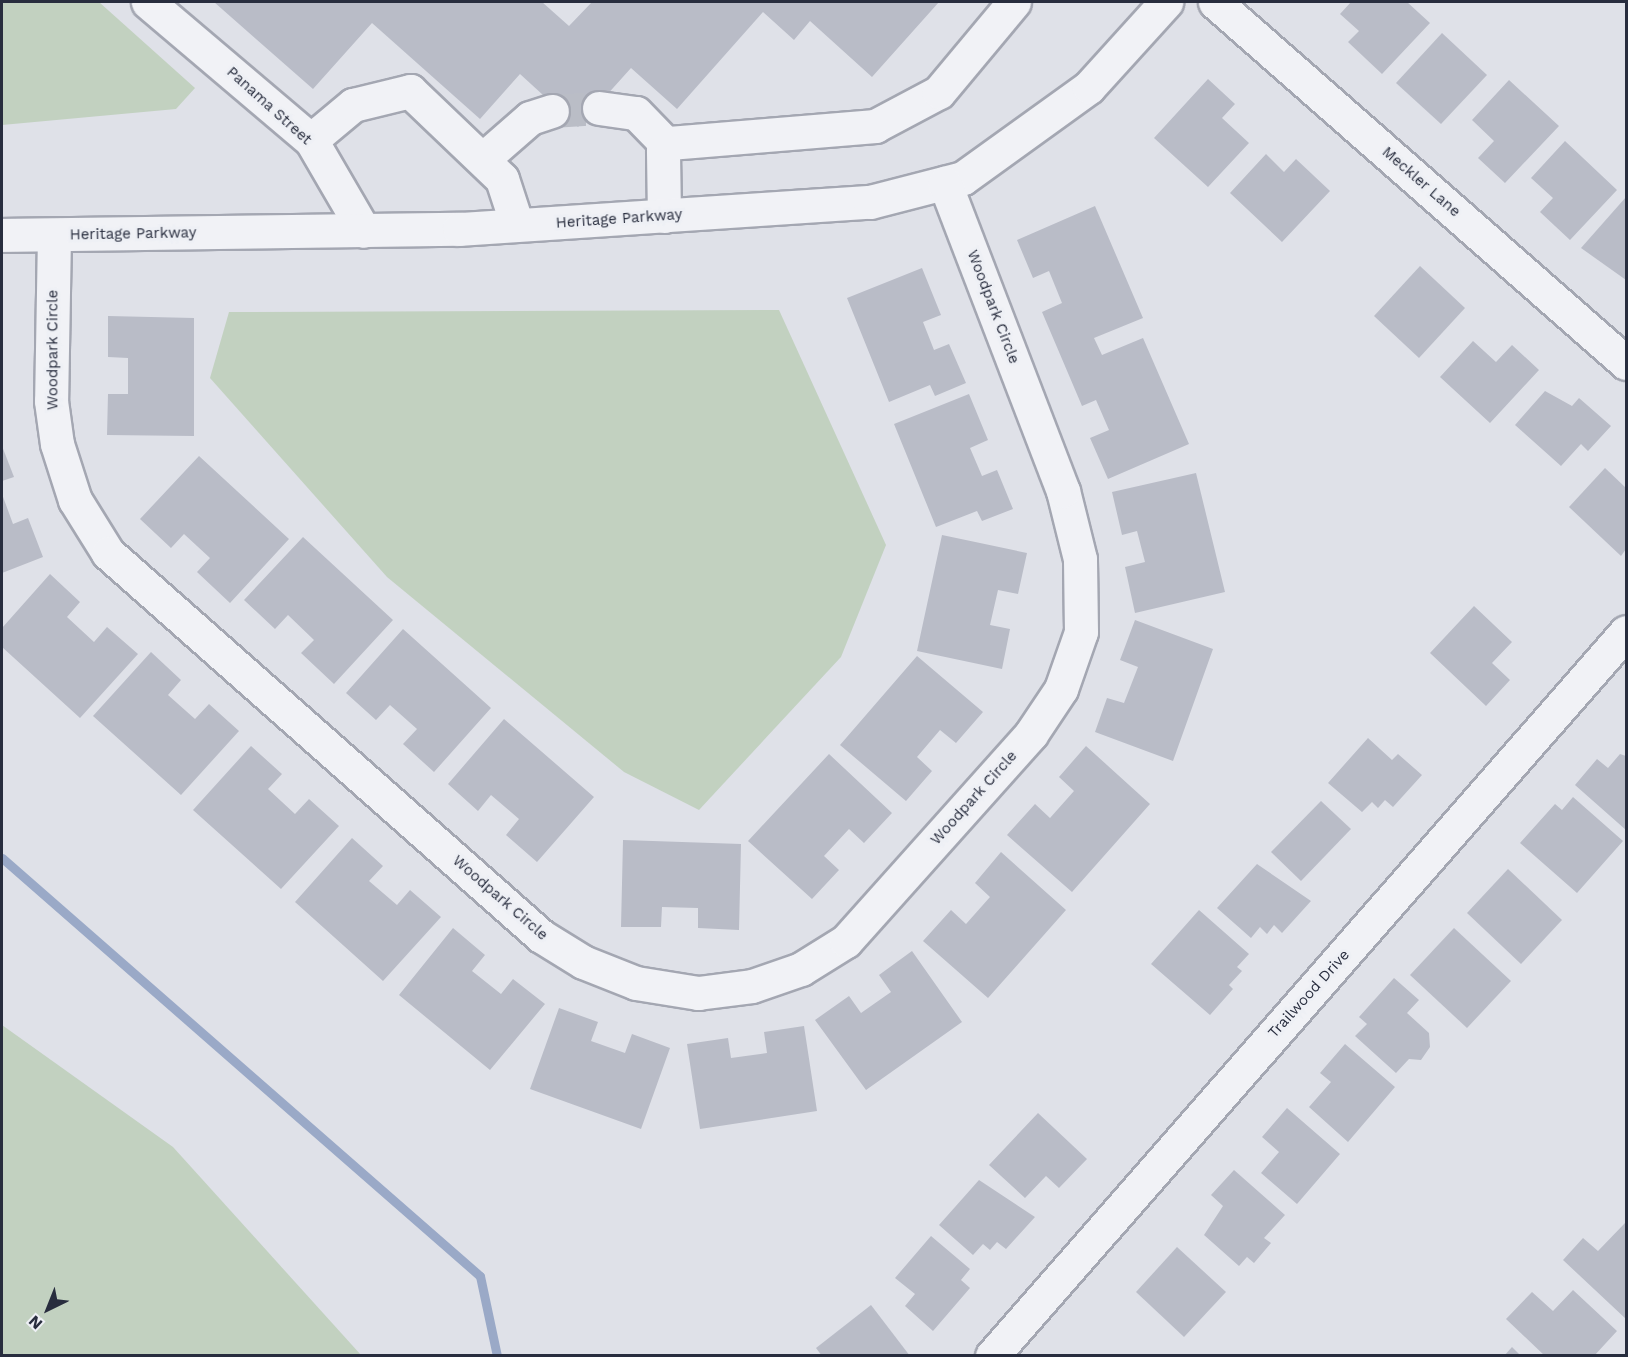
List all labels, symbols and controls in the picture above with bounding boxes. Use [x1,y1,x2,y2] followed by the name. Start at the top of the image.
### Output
[223,63,315,149] street label: Panama Street
[1378,143,1464,221] street label: Meckler Lane
[555,206,683,232] street label: Heritage Parkway
[70,224,196,244] street label: Heritage Parkway
[963,247,1023,367] street label: Woodpark Circle
[44,290,62,410] street label: Woodpark Circle
[927,747,1021,849] street label: Woodpark Circle
[449,852,551,944] street label: Woodpark Circle
[1265,946,1353,1042] street label: Trailwood Drive
[18,1279,78,1339] north arrow
[25,1312,46,1334] text: N

